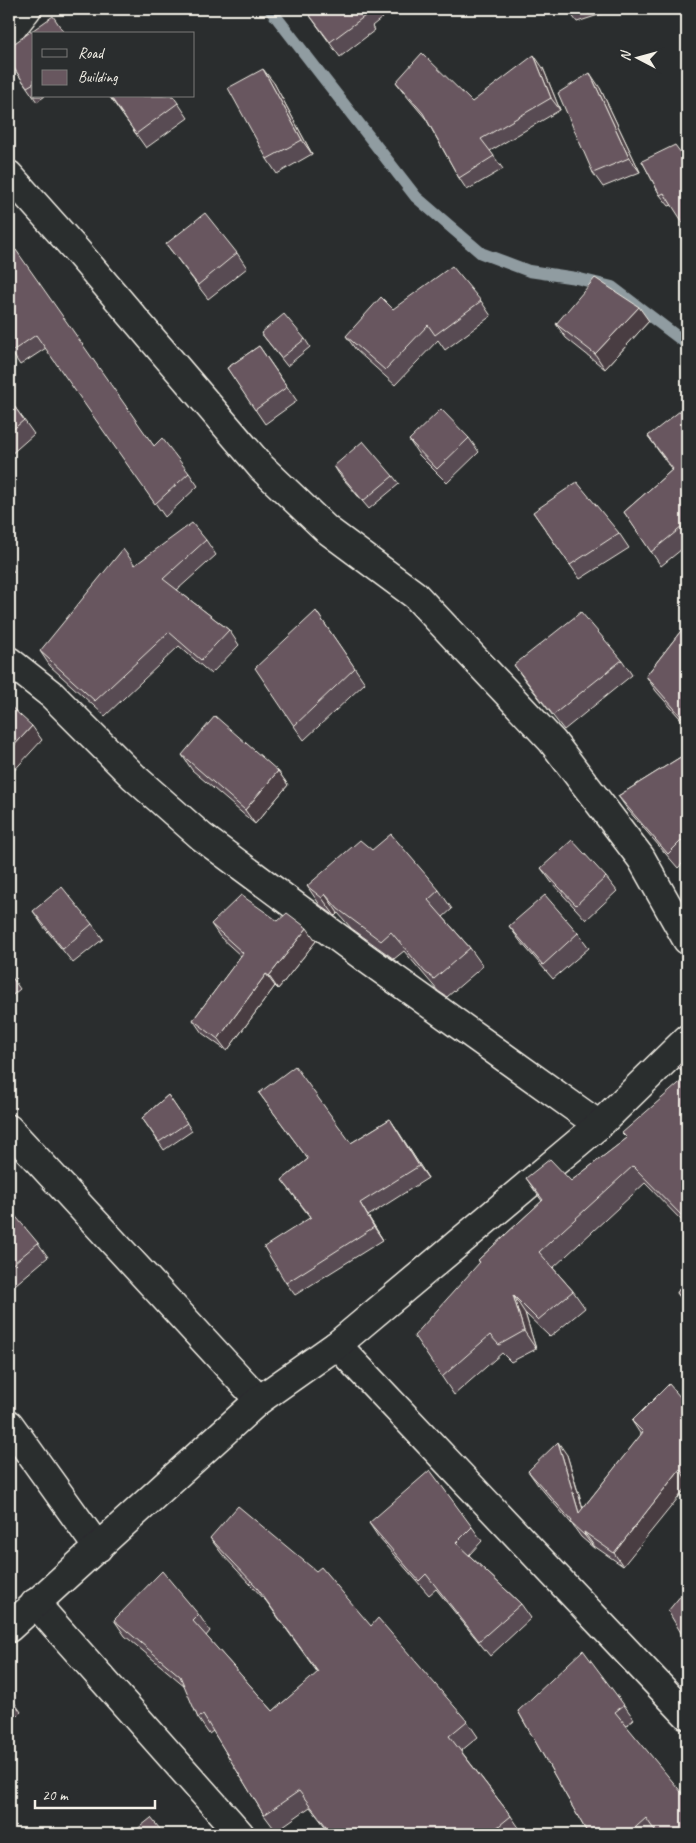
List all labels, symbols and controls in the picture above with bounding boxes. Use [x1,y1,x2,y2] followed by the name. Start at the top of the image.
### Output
[32,32,195,98] legend
[614,32,664,82] north arrow
[78,44,105,63] text: Road
[617,49,635,62] text: N
[78,68,118,87] text: Building
[35,1778,155,1810] scale bar
[42,1786,69,1805] text: 20 m

